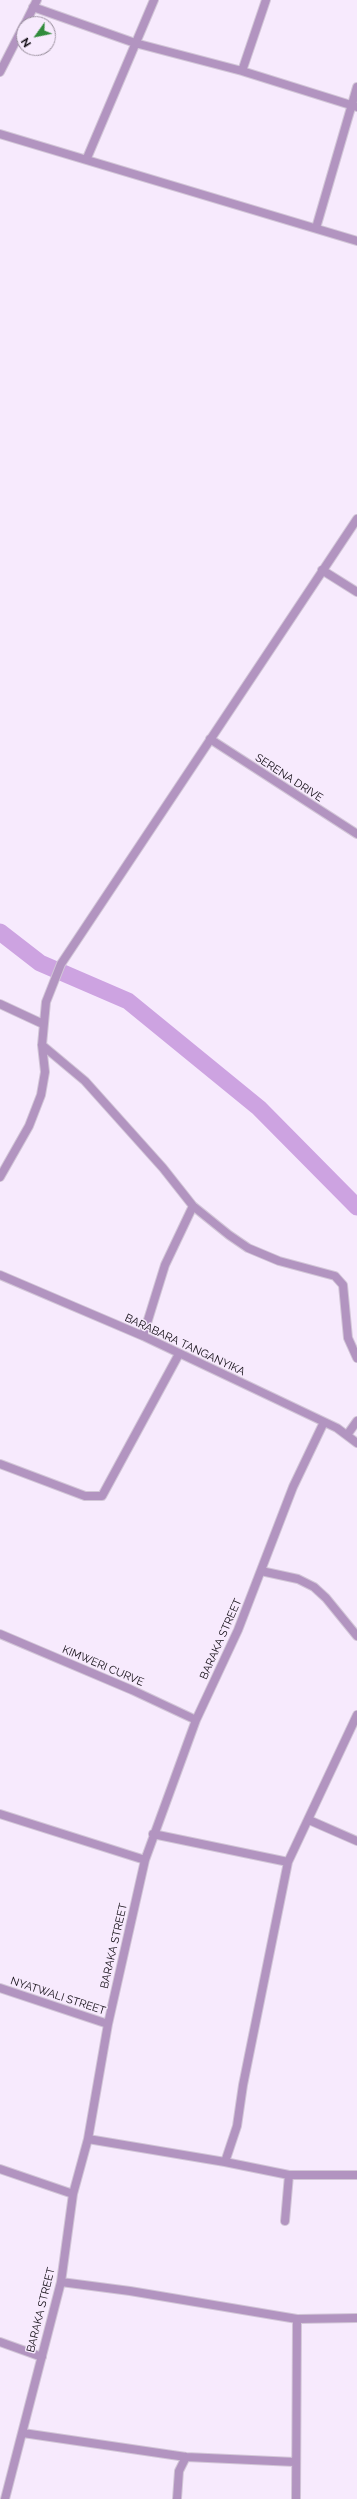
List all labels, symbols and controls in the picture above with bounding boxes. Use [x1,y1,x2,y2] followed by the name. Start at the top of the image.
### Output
[16,16,56,56] north arrow
[19,35,34,49] text: N
[253,751,325,805] street label: SERENA DRIVE
[123,1311,247,1379] street label: BARABARA TANGANYIKA
[197,1597,245,1681] street label: BARAKA STREET
[60,1643,146,1689] street label: KIMWERI CURVE
[98,1902,130,1990] street label: BARAKA STREET
[9,1974,107,2018] street label: NYATWALI STREET
[24,2266,58,2354] street label: BARAKA STREET

